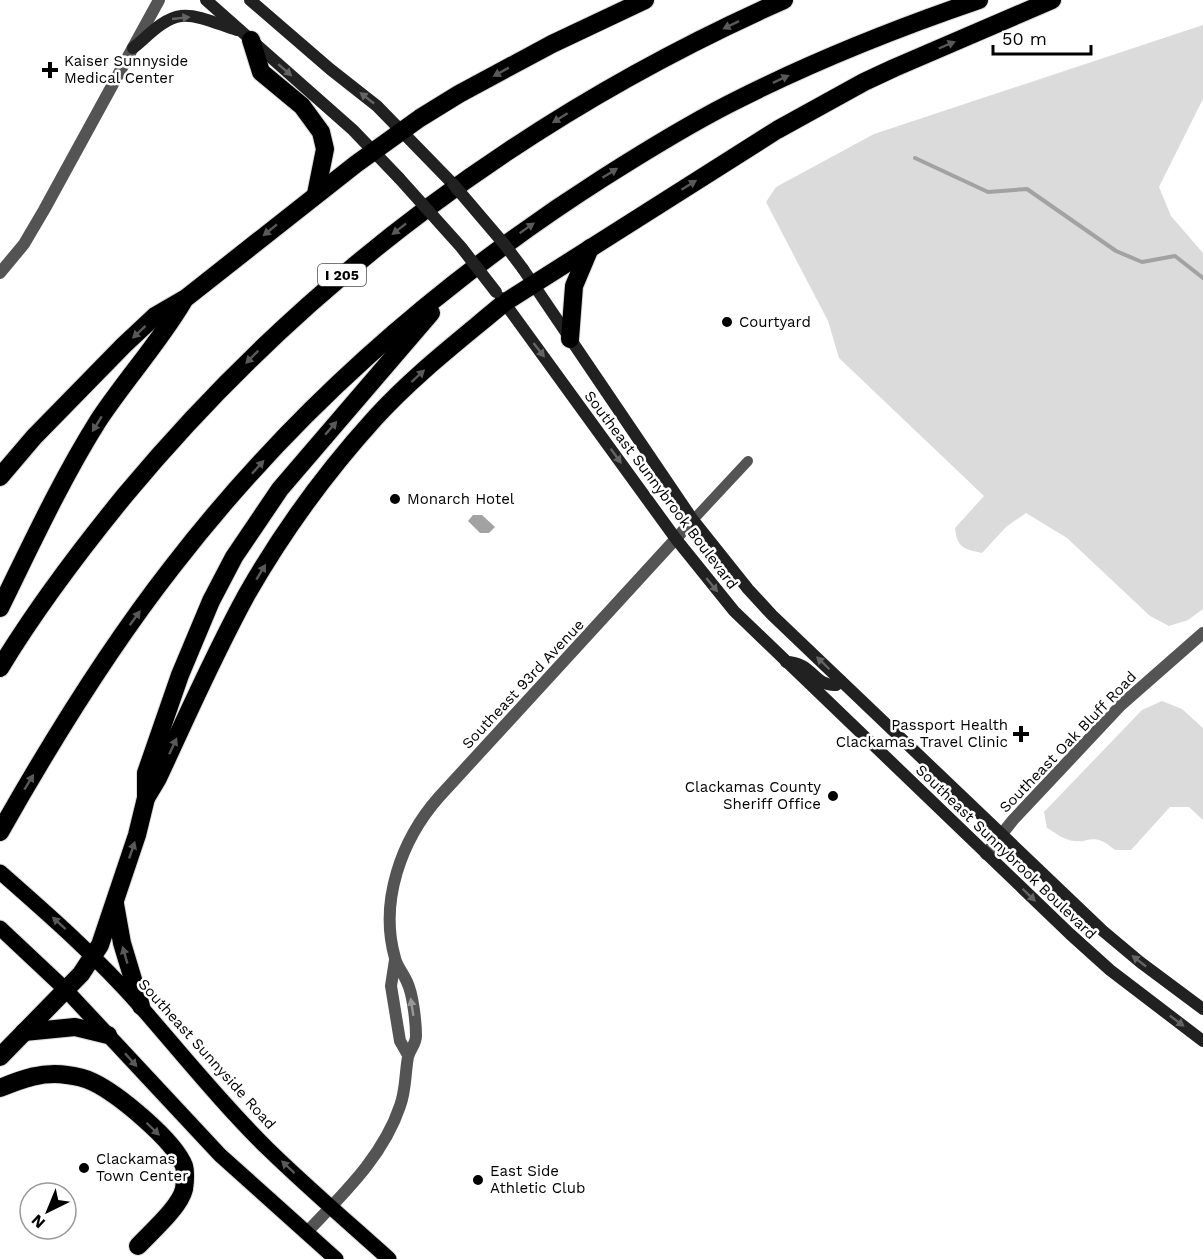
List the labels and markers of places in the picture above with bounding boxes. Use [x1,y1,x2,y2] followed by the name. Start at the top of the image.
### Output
[64,52,188,87] place label: Kaiser Sunnyside Medical Center
[41,61,59,79] marker: Kaiser Sunnyside Medical Center
[739,313,811,331] place label: Courtyard
[720,315,734,329] marker: Courtyard
[407,490,515,508] place label: Monarch Hotel
[388,492,402,506] marker: Monarch Hotel
[836,716,1008,751] place label: Passport Health Clackamas Travel Clinic
[1012,725,1030,743] marker: Passport Health Clackamas Travel Clinic
[685,778,821,813] place label: Clackamas County Sheriff Office
[826,789,840,803] marker: Clackamas County Sheriff Office
[96,1150,188,1185] place label: Clackamas Town Center
[77,1161,91,1175] marker: Clackamas Town Center
[490,1162,585,1197] place label: East Side Athletic Club
[471,1173,485,1187] marker: East Side Athletic Club

